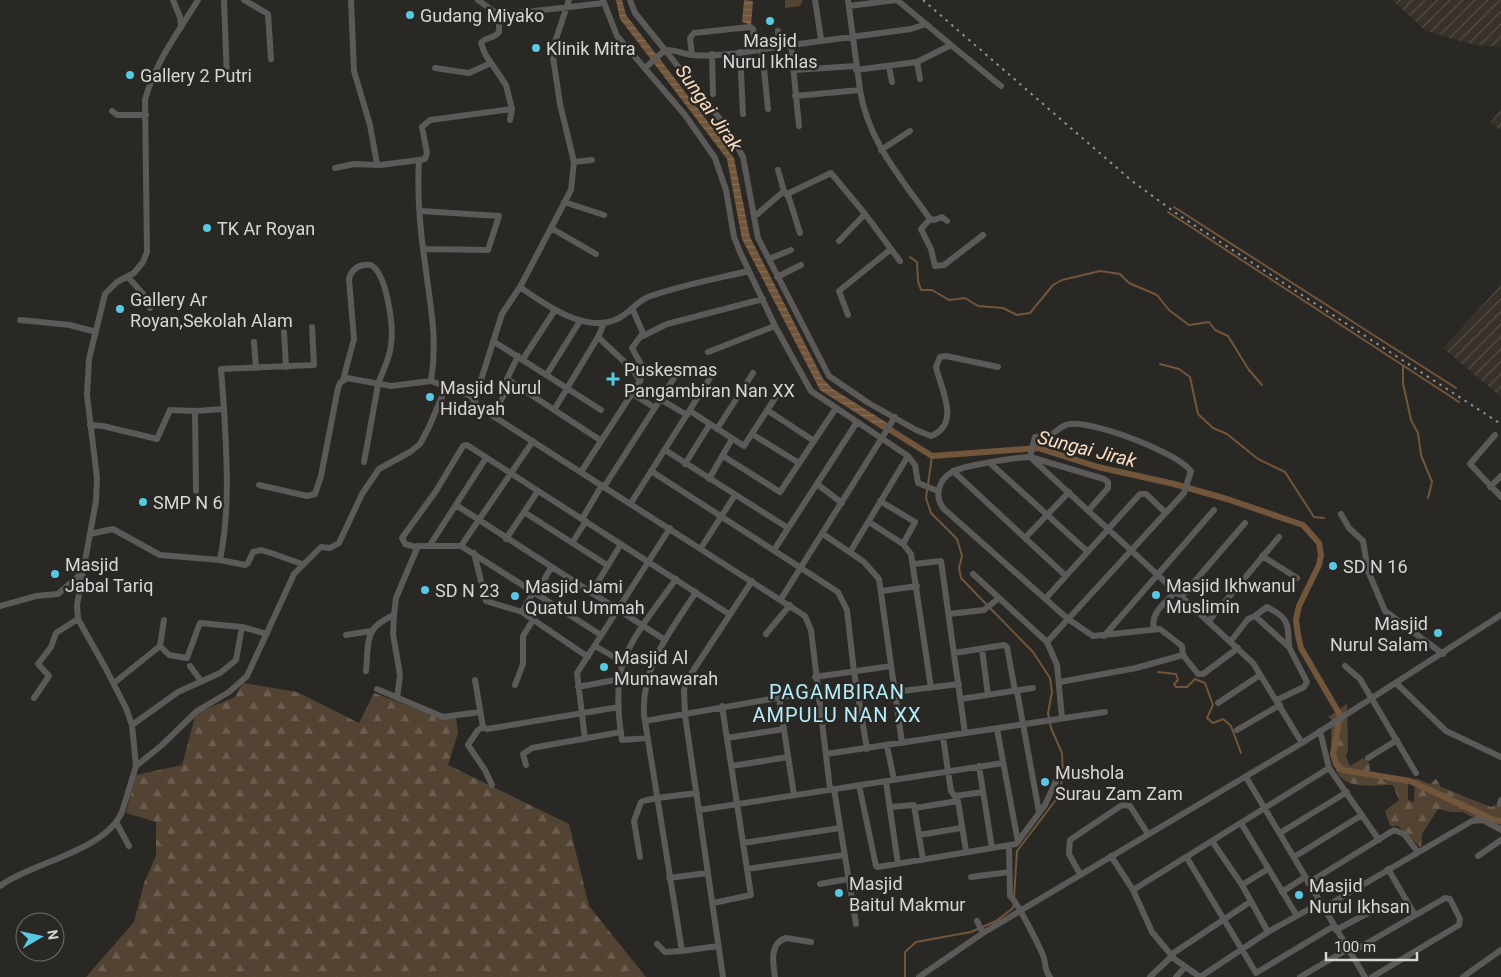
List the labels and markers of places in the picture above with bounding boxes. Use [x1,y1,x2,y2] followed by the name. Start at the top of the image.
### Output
[420,5,544,26] place label: Gudang Miyako
[404,9,416,21] marker: Gudang Miyako
[764,15,776,27] marker: Masjid Nurul Ikhlas
[722,30,818,72] place label: Masjid Nurul Ikhlas
[546,38,635,59] place label: Klinik Mitra
[530,42,542,54] marker: Klinik Mitra
[140,65,252,86] place label: Gallery 2 Putri
[124,69,136,81] marker: Gallery 2 Putri
[217,218,315,239] place label: TK Ar Royan
[201,222,213,234] marker: TK Ar Royan
[130,289,293,331] place label: Gallery Ar Royan,Sekolah Alam
[114,303,126,315] marker: Gallery Ar Royan,Sekolah Alam
[624,359,795,401] place label: Puskesmas Pangambiran Nan XX
[606,372,620,386] marker: Puskesmas Pangambiran Nan XX
[440,377,541,419] place label: Masjid Nurul Hidayah
[424,391,436,403] marker: Masjid Nurul Hidayah
[153,492,223,513] place label: SMP N 6
[137,496,149,508] marker: SMP N 6
[65,554,153,596] place label: Masjid Jabal Tariq
[1343,556,1408,577] place label: SD N 16
[1327,560,1339,572] marker: SD N 16
[49,568,61,580] marker: Masjid Jabal Tariq
[1166,575,1296,617] place label: Masjid Ikhwanul Muslimin
[525,576,645,618] place label: Masjid Jami Quatul Ummah
[435,580,500,601] place label: SD N 23
[419,584,431,596] marker: SD N 23
[1150,589,1162,601] marker: Masjid Ikhwanul Muslimin
[509,590,521,602] marker: Masjid Jami Quatul Ummah
[1330,613,1428,655] place label: Masjid Nurul Salam
[1432,627,1444,639] marker: Masjid Nurul Salam
[614,647,718,689] place label: Masjid Al Munnawarah
[598,661,610,673] marker: Masjid Al Munnawarah
[1055,762,1183,804] place label: Mushola Surau Zam Zam
[1039,776,1051,788] marker: Mushola Surau Zam Zam
[849,873,965,915] place label: Masjid Baitul Makmur
[1309,875,1410,917] place label: Masjid Nurul Ikhsan
[833,887,845,899] marker: Masjid Baitul Makmur
[1293,889,1305,901] marker: Masjid Nurul Ikhsan

